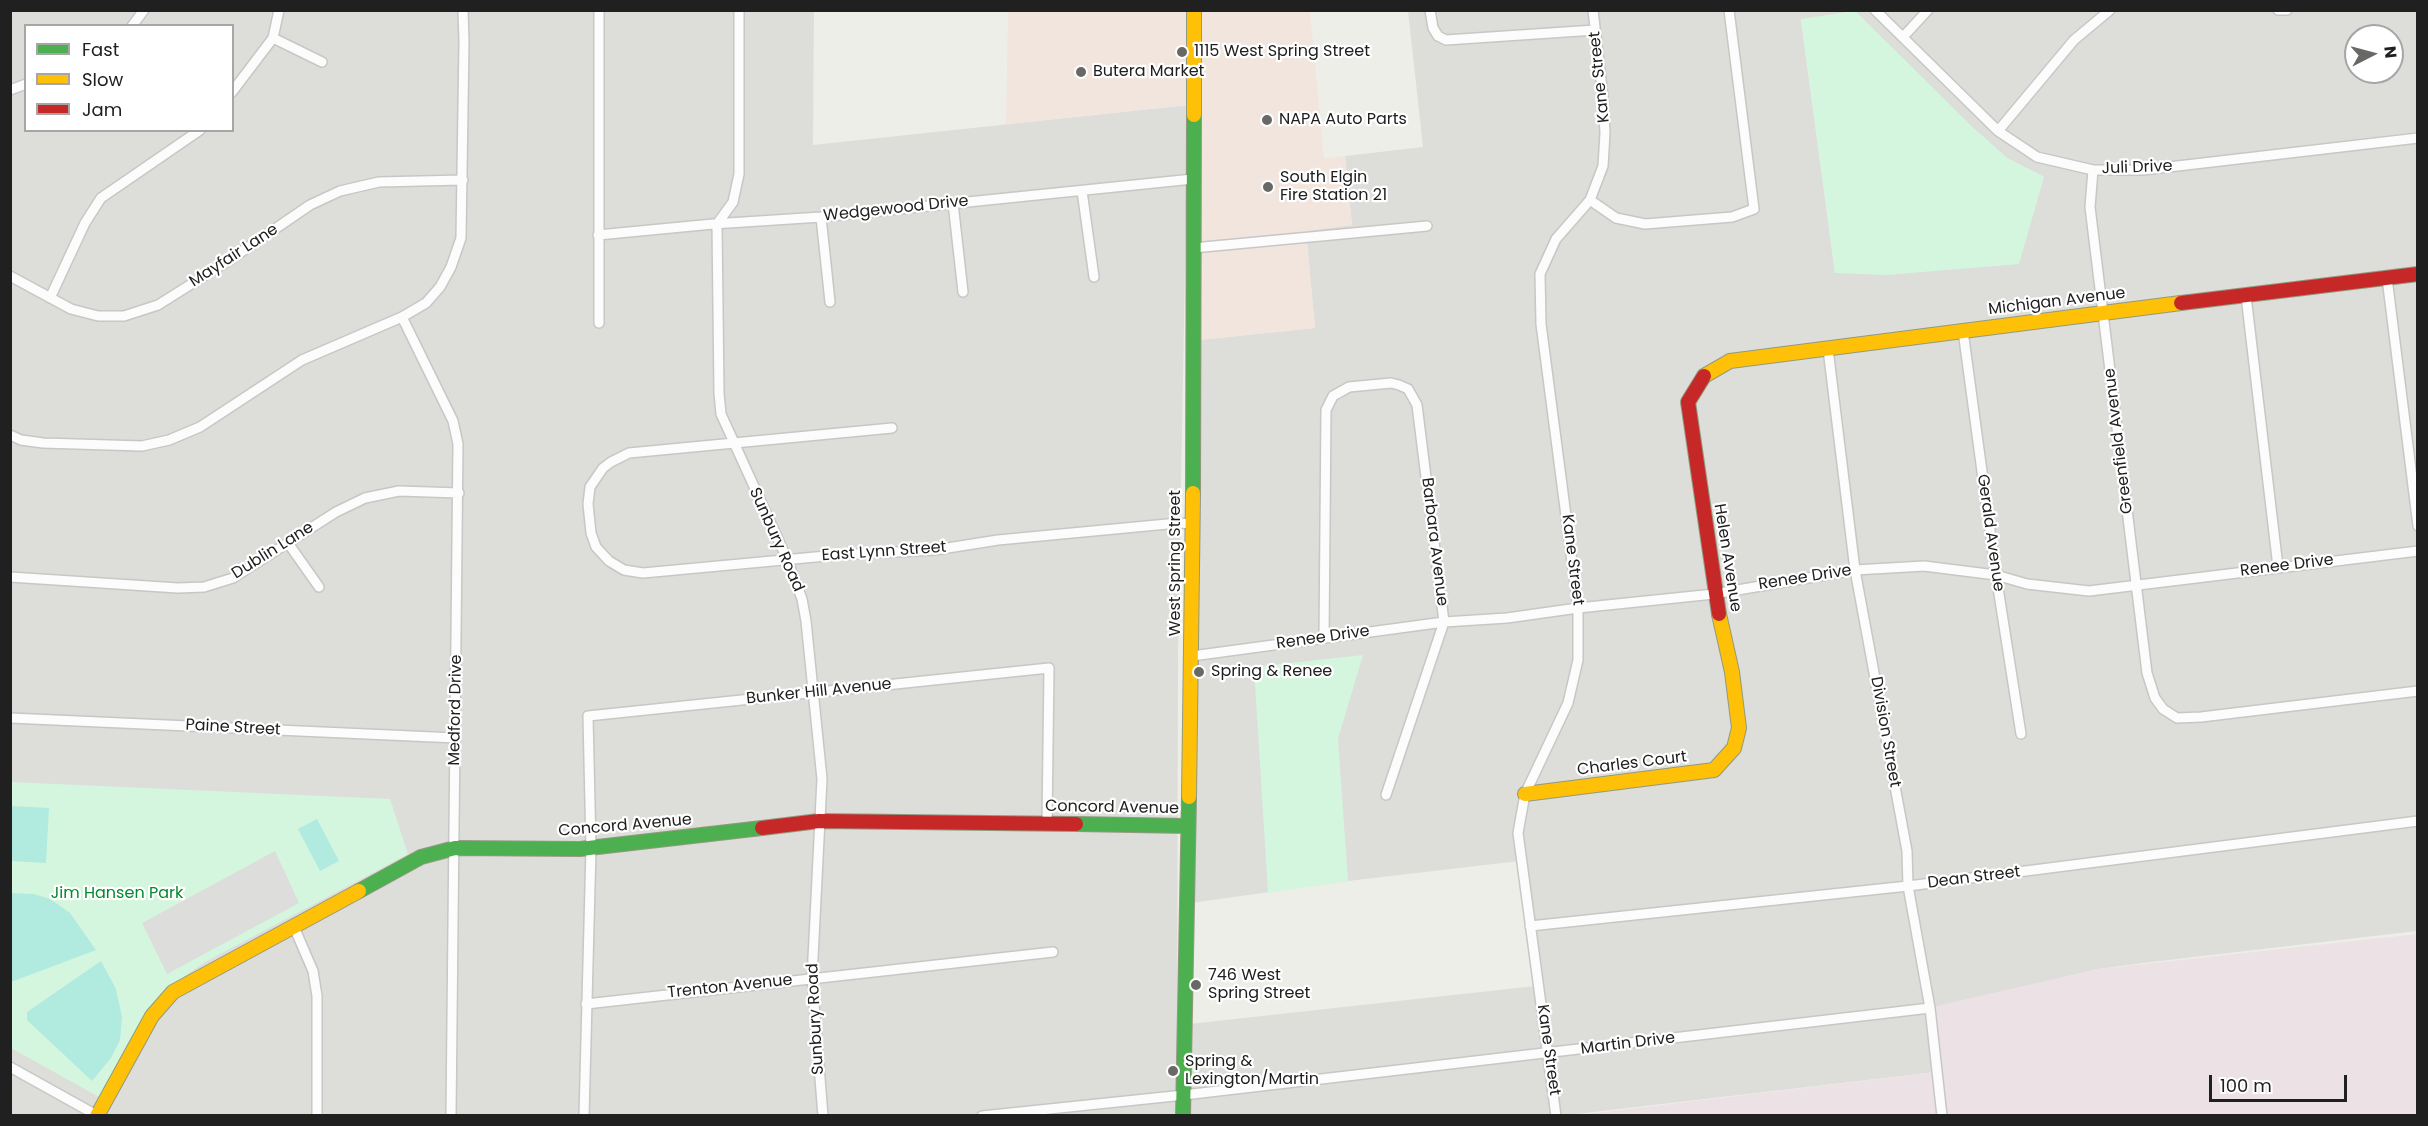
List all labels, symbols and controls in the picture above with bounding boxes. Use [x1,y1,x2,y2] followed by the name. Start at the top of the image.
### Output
[24,24,234,132] legend
[2344,24,2404,84] north arrow
[1586,30,1614,124] street label: Kane Street
[82,37,119,62] text: Fast
[1194,42,1370,62] place label: 1115 West Spring Street
[1175,45,1189,59] marker: 1115 West Spring Street
[2378,45,2402,59] text: N
[1093,62,1204,82] place label: Butera Market
[1074,65,1088,79] marker: Butera Market
[82,67,123,92] text: Slow
[82,97,122,122] text: Jam
[1279,110,1407,130] place label: NAPA Auto Parts
[1260,113,1274,127] marker: NAPA Auto Parts
[2101,157,2173,179] street label: Juli Drive
[1280,168,1387,206] place label: South Elgin Fire Station 21
[1261,180,1275,194] marker: South Elgin Fire Station 21
[822,192,970,226] street label: Wedgewood Drive
[186,220,282,292] street label: Mayfair Lane
[1987,284,2127,320] street label: Michigan Avenue
[2101,367,2137,515] street label: Greenfield Avenue
[1972,473,2008,593] street label: Gerald Avenue
[1417,477,1451,607] street label: Barbara Avenue
[744,485,808,595] street label: Sunbury Road
[1166,490,1186,636] street label: West Spring Street
[1709,502,1745,614] street label: Helen Avenue
[1557,513,1587,607] street label: Kane Street
[229,518,317,584] street label: Dublin Lane
[821,538,947,566] street label: East Lynn Street
[2239,551,2335,581] street label: Renee Drive
[1757,561,1853,595] street label: Renee Drive
[1275,622,1371,654] street label: Renee Drive
[445,654,467,766] street label: Medford Drive
[1211,662,1332,682] place label: Spring & Renee
[1192,665,1206,679] marker: Spring & Renee
[745,675,893,709] street label: Bunker Hill Avenue
[1866,675,1904,789] street label: Division Street
[185,716,281,740] street label: Paine Street
[1576,748,1688,780] street label: Charles Court
[1045,797,1179,819] street label: Concord Avenue
[557,811,693,841] street label: Concord Avenue
[1926,863,2022,893] street label: Dean Street
[51,884,183,904] park label: Jim Hansen Park
[803,963,829,1075] street label: Sunbury Road
[1208,966,1310,1004] place label: 746 West Spring Street
[667,971,793,1003] street label: Trenton Avenue
[1189,978,1203,992] marker: 746 West Spring Street
[1532,1003,1564,1097] street label: Kane Street
[1580,1029,1676,1059] street label: Martin Drive
[1185,1052,1319,1090] place label: Spring & Lexington/Martin
[2212,1063,2350,1101] scale bar
[1166,1064,1180,1078] marker: Spring & Lexington/Martin
[2220,1073,2272,1098] text: 100 m

